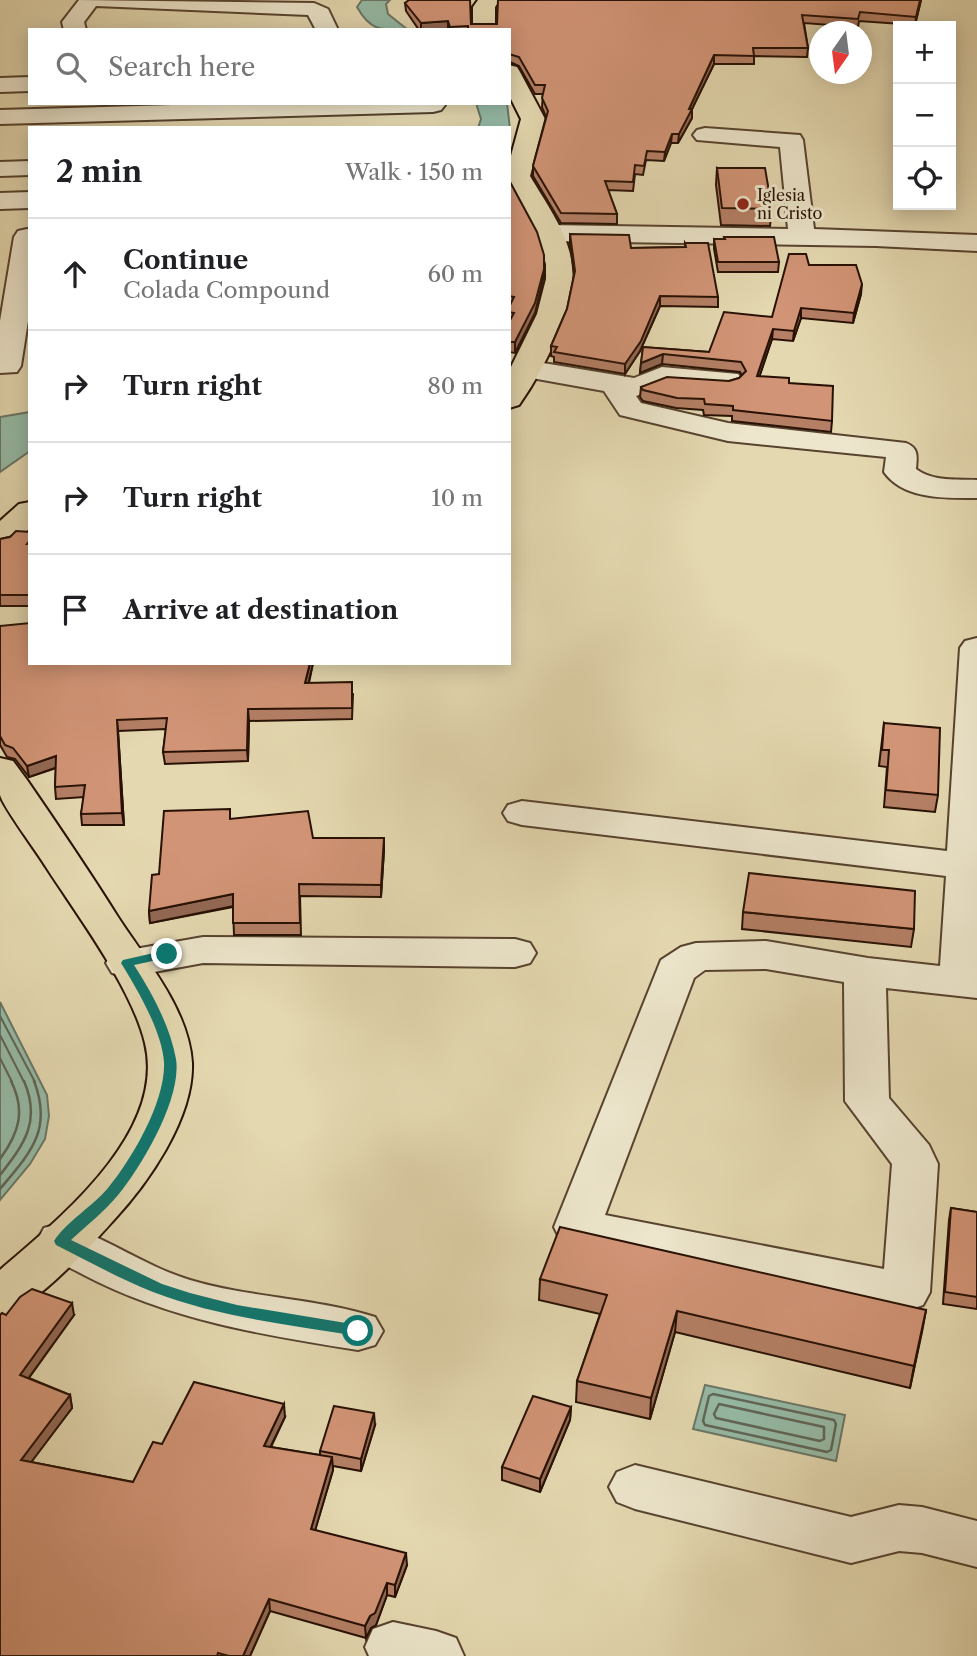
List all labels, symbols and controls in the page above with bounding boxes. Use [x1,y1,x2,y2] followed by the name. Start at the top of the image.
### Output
[809,21,872,84] north arrow
[893,21,956,210] map controls
[893,21,956,84] button: +
[28,28,511,105] search box
[52,48,90,86] icon: search
[108,51,255,83] text: Search here
[893,84,956,147] button: −
[893,147,956,210] button: locate
[56,153,142,190] text: 2 min
[345,158,483,186] text: Walk · 150 m
[757,185,823,223] place label: Iglesia ni Cristo
[735,196,751,212] marker: Iglesia ni Cristo
[123,244,248,276] text: Continue
[56,255,94,293] icon: ahead
[427,260,483,288] text: 60 m
[123,276,330,304] text: Colada Compound
[56,367,94,405] icon: right
[123,370,262,402] text: Turn right
[427,372,483,400] text: 80 m
[56,479,94,517] icon: right
[123,482,262,514] text: Turn right
[431,484,483,512] text: 10 m
[56,591,94,629] icon: arrive
[123,594,398,626] text: Arrive at destination
[151,938,182,969] route end
[342,1315,373,1346] route start

